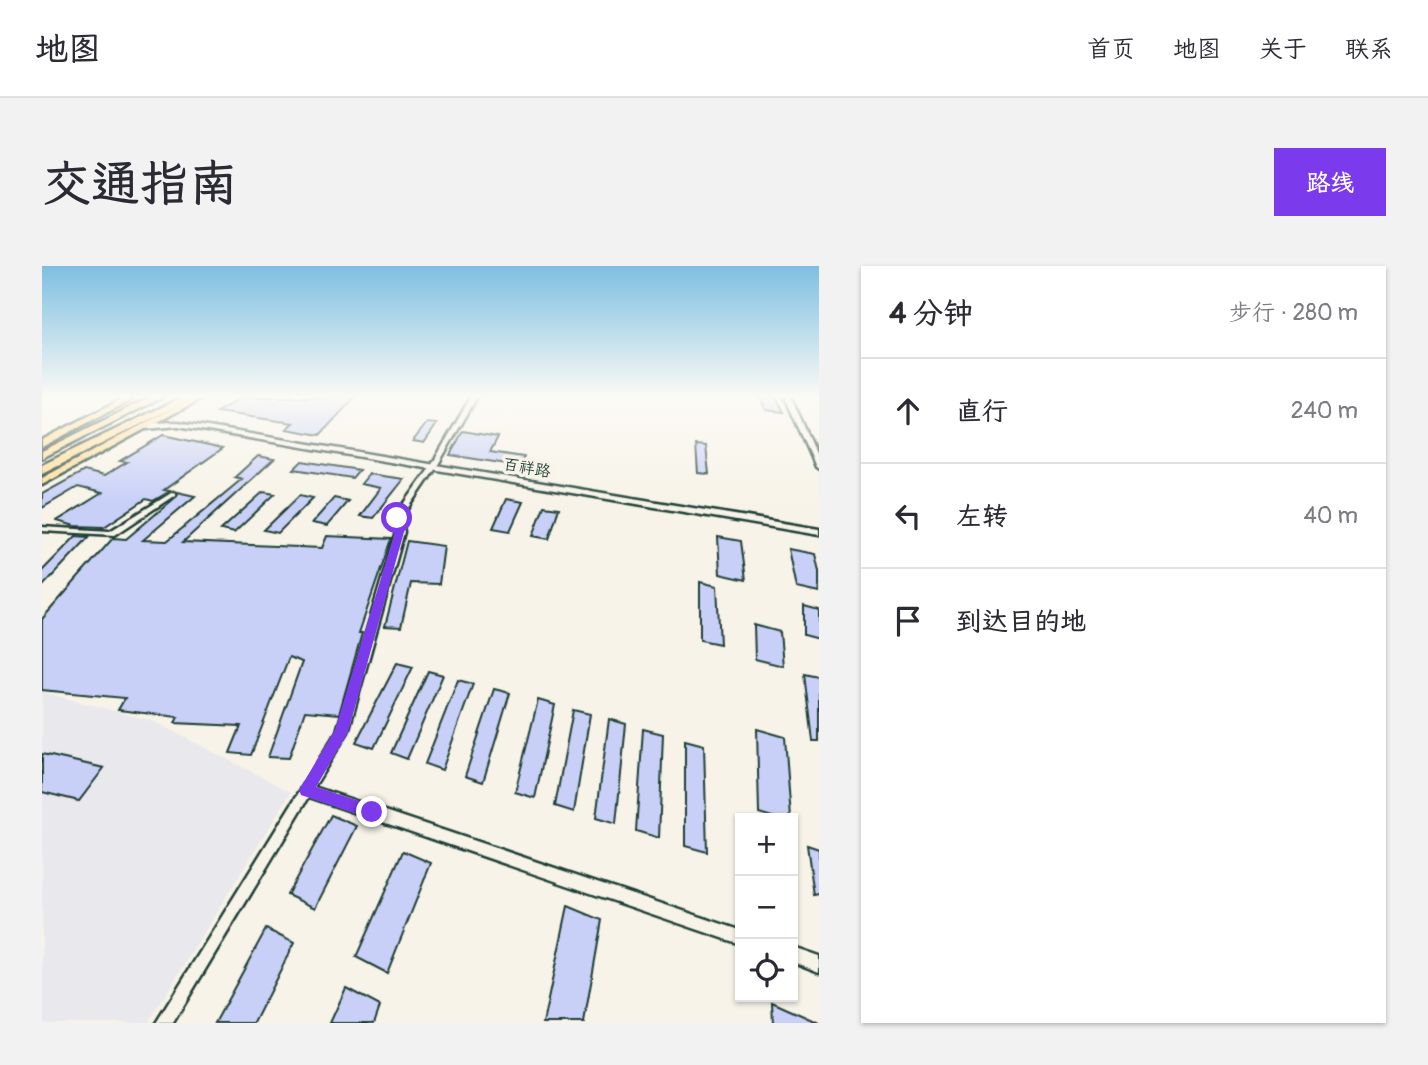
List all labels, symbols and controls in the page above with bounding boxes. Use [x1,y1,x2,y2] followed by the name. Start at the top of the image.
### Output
[35,29,101,70] text: 地图
[1087,35,1135,64] text: 首页
[1173,35,1221,64] text: 地图
[1259,35,1307,64] text: 关于
[1345,35,1393,64] text: 联系
[1274,148,1386,216] button: 路线
[42,154,238,215] text: 交通指南
[889,295,973,332] text: 4 分钟
[1229,298,1358,327] text: 步行 · 280 m
[889,392,927,430] icon: ahead
[956,396,1008,428] text: 直行
[1291,396,1358,425] text: 240 m
[502,454,552,482] street label: 百祥路
[889,497,927,535] icon: left
[956,501,1008,533] text: 左转
[1304,501,1358,530] text: 40 m
[381,502,412,533] route start
[889,602,927,640] icon: arrive
[956,606,1086,638] text: 到达目的地
[356,796,387,827] route end
[735,813,798,1002] map controls
[735,813,798,876] button: +
[735,876,798,939] button: −
[735,939,798,1002] button: locate

